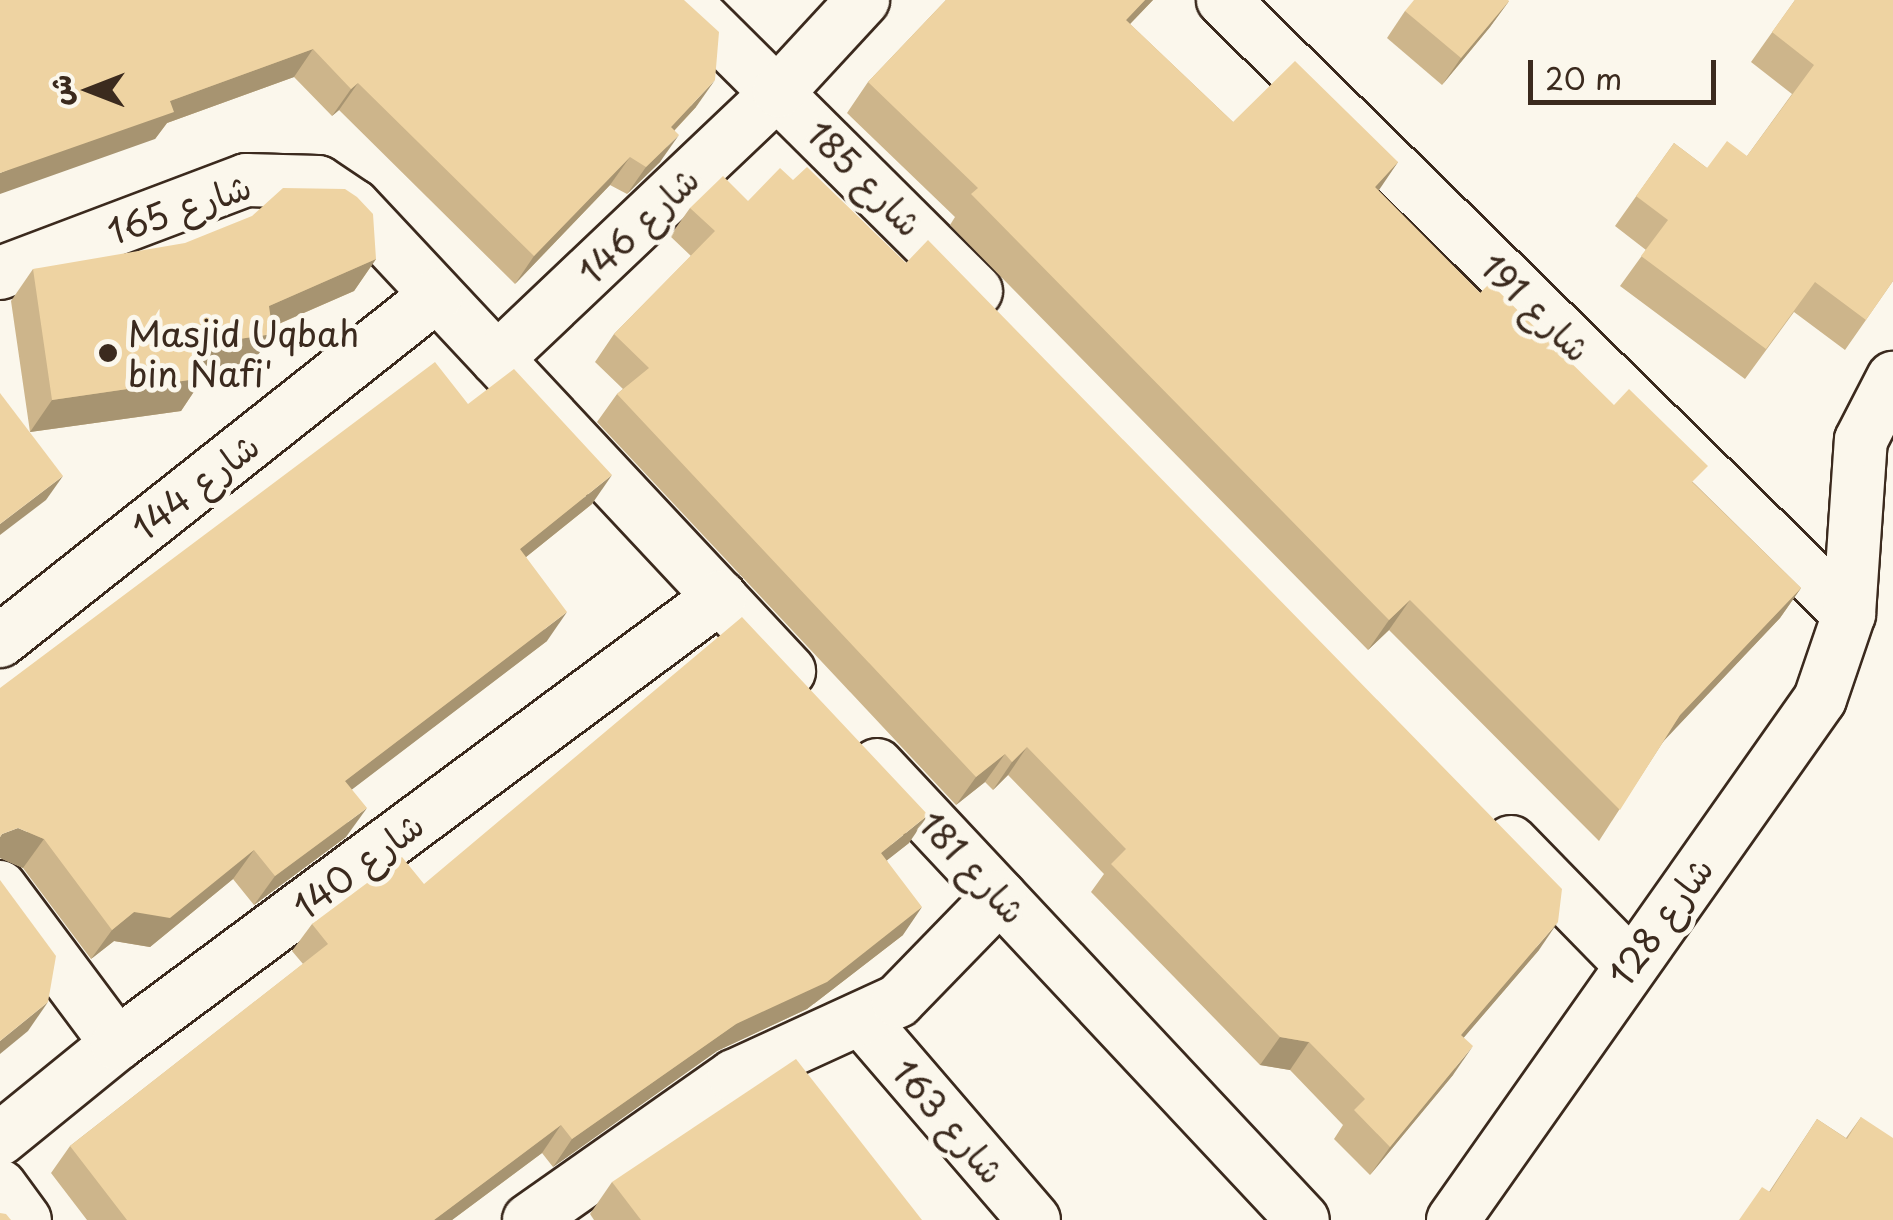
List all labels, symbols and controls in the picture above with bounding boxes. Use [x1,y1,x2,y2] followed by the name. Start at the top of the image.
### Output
[40,40,140,140] north arrow
[1533,40,1720,102] scale bar
[1545,55,1622,100] text: 20 m
[38,75,81,105] text: ش
[799,112,931,244] street label: شارع 185
[569,158,707,292] street label: شارع 146
[102,164,256,252] street label: شارع 165
[1472,244,1600,370] street label: شارع 191
[128,312,360,394] place label: Masjid Uqbah bin Nafi'
[97,342,119,364] marker: Masjid Uqbah bin Nafi'
[123,424,267,548] street label: شارع 144
[911,802,1035,932] street label: شارع 181
[285,803,431,927] street label: شارع 140
[1599,848,1721,994] street label: شارع 128
[884,1050,1014,1192] street label: شارع 163

